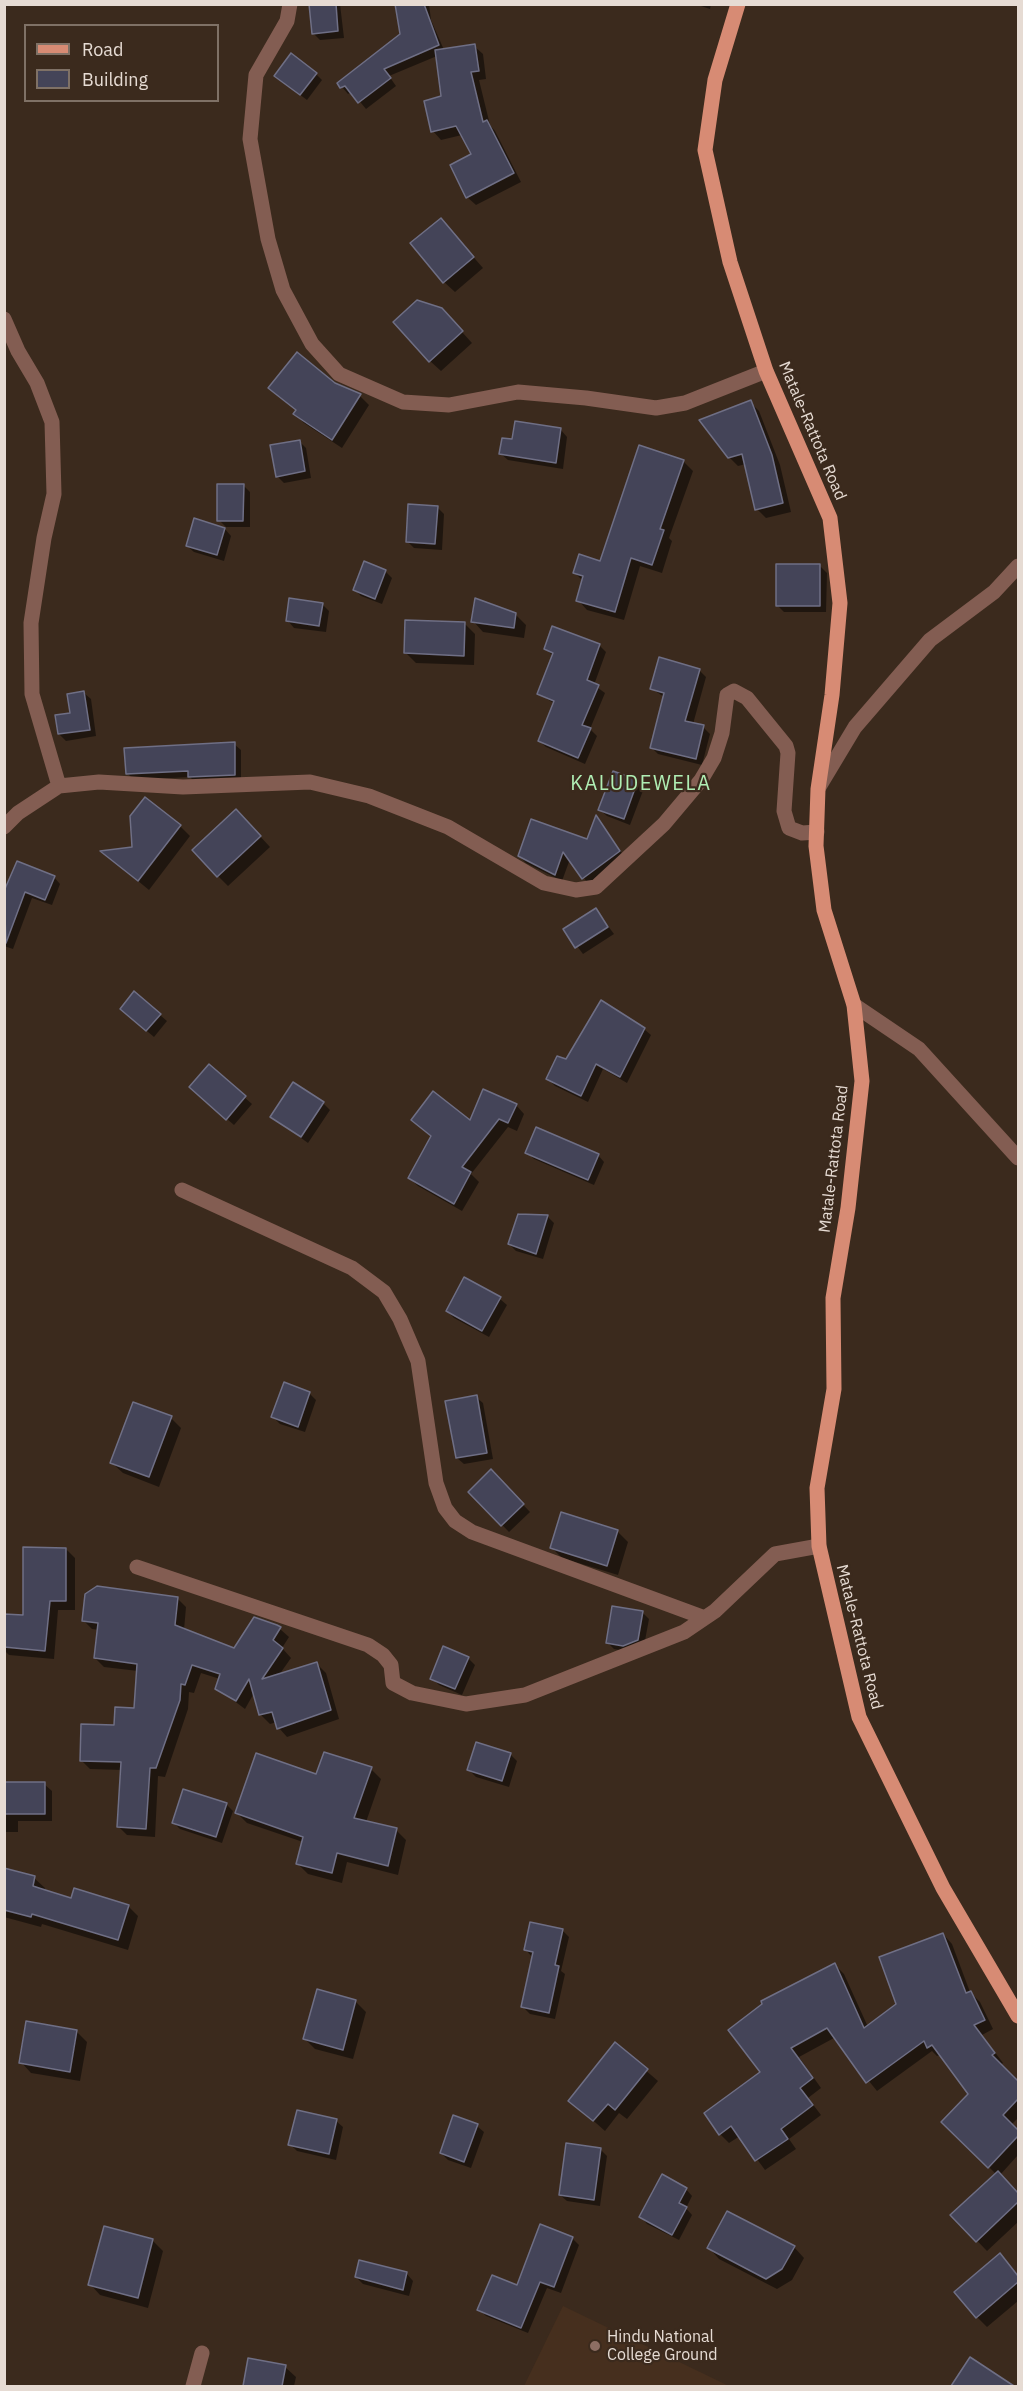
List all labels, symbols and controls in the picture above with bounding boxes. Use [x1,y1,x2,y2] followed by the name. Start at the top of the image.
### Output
[24,24,219,102] legend
[82,38,123,61] text: Road
[82,68,148,91] text: Building
[774,359,850,503] street label: Matale-Rattota Road
[570,772,712,796] district label: KALUDEWELA
[815,1084,853,1234] street label: Matale-Rattota Road
[832,1563,886,1711] street label: Matale-Rattota Road
[607,2327,718,2365] place label: Hindu National College Ground
[588,2339,602,2353] marker: Hindu National College Ground

